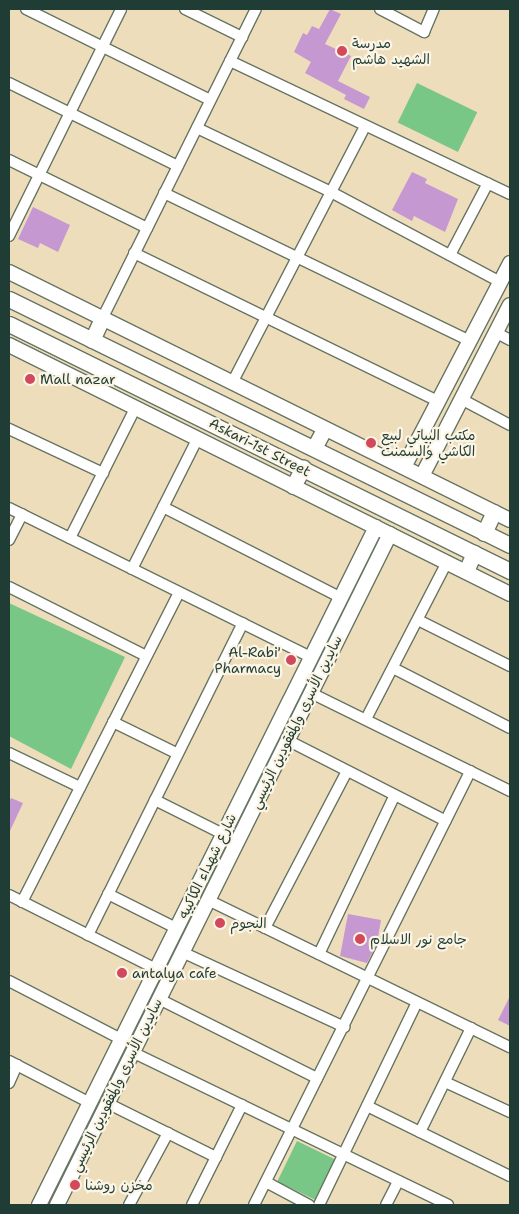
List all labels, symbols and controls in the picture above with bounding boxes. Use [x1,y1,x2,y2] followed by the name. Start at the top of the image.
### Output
[352,35,430,68] place label: مدرسة الشهيد هاشم
[336,45,348,57] marker: مدرسة الشهيد هاشم
[40,371,116,387] place label: Mall nazar
[24,373,36,385] marker: Mall nazar
[206,414,314,480] street label: Askari-1st Street
[381,427,475,460] place label: مكتب البياتي لبيع الكاشي والسمنت
[365,437,377,449] marker: مكتب البياتي لبيع الكاشي والسمنت
[247,632,345,812] street label: سايدين الأسرى والمفقودين الرئيسي
[214,644,281,676] place label: Al-Rabi' Pharmacy
[285,654,297,666] marker: Al-Rabi' Pharmacy
[174,811,240,921] street label: شارع شهداء الكاكييه
[230,915,267,931] place label: النجوم
[214,917,226,929] marker: النجوم
[370,931,467,947] place label: جامع نور الاسلام
[354,933,366,945] marker: جامع نور الاسلام
[132,965,217,981] place label: antalya cafe
[116,967,128,979] marker: antalya cafe
[67,995,165,1175] street label: سايدين الأسرى والمفقودين الرئيسي
[85,1177,153,1193] place label: مخزن روشنا
[69,1179,81,1191] marker: مخزن روشنا

